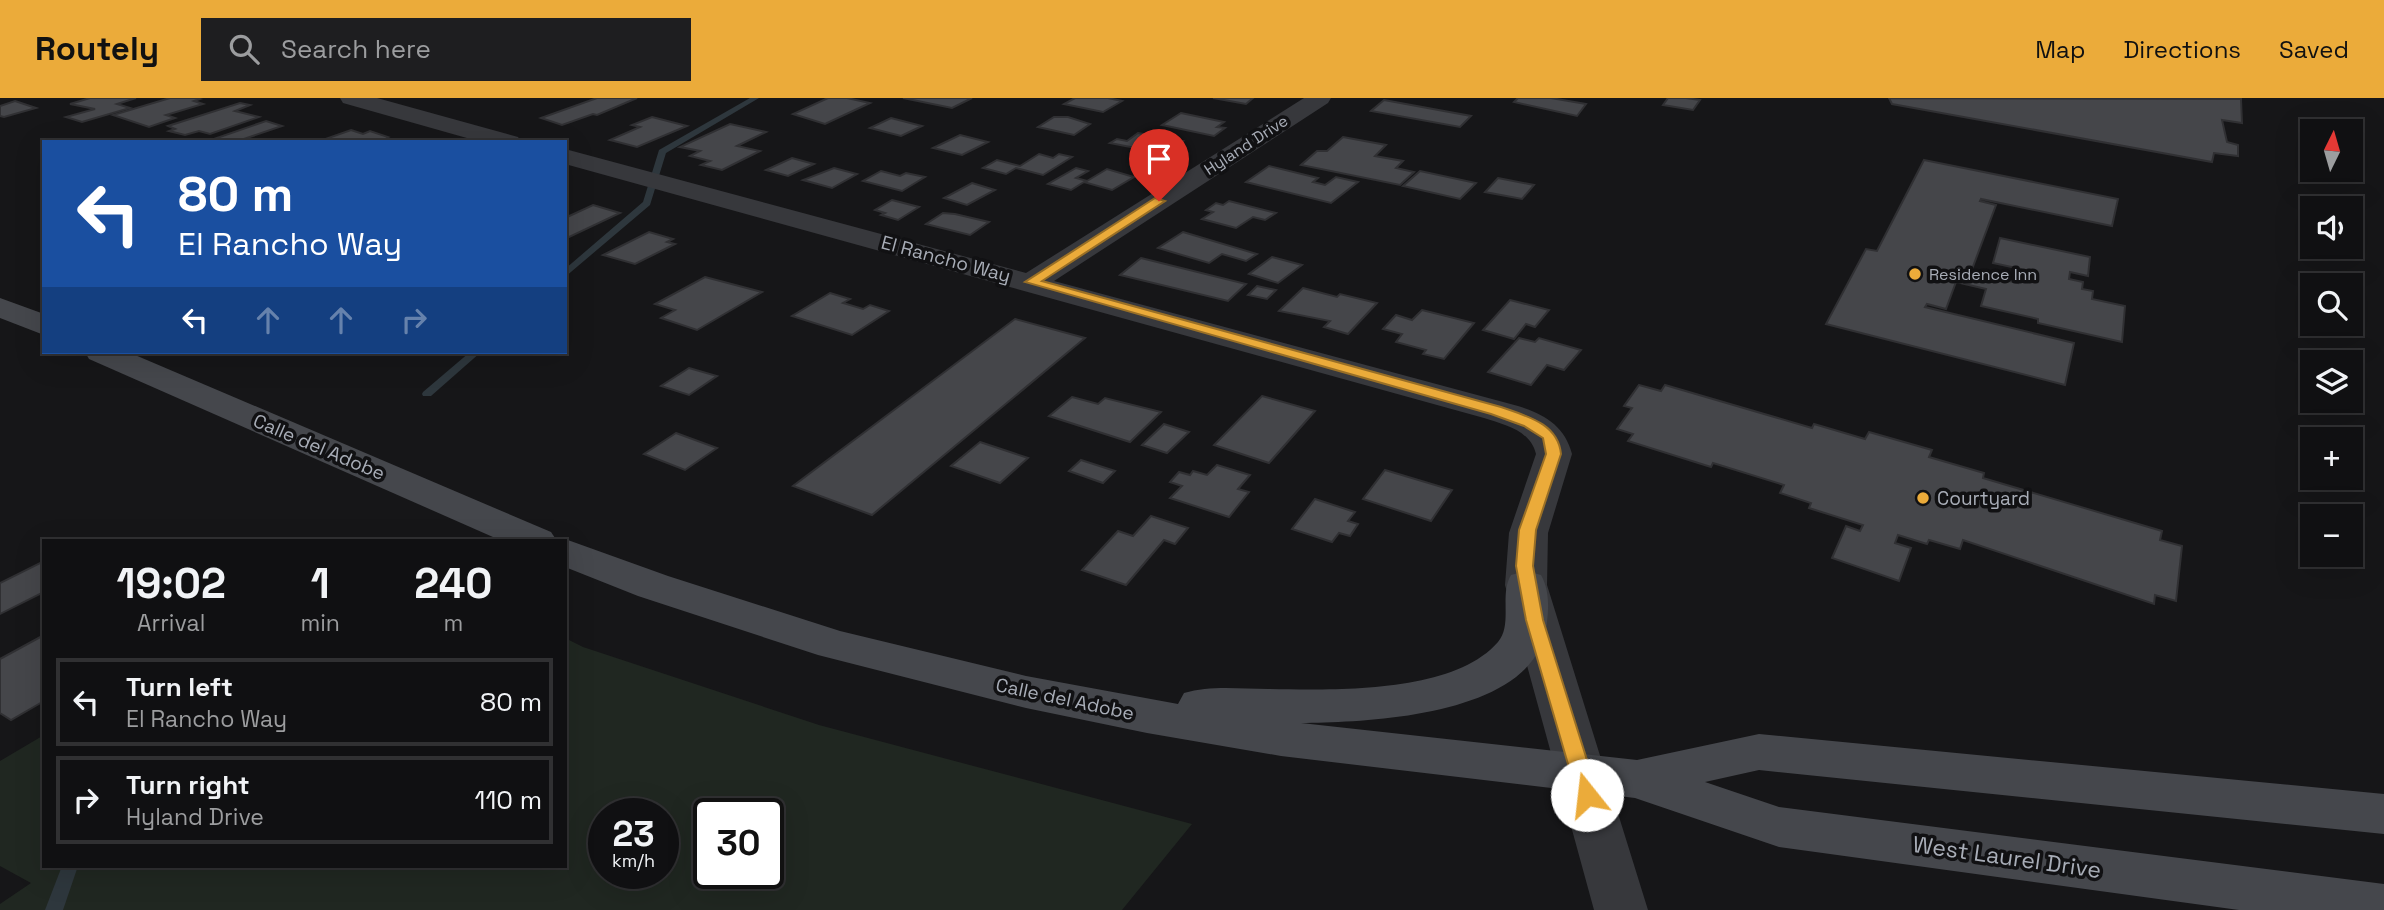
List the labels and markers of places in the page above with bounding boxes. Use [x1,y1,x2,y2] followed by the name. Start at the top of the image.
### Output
[1129,129,1189,201] pin
[1929,264,2037,285] place label: Residence Inn
[1907,266,1923,282] marker: Residence Inn
[1937,486,2030,511] place label: Courtyard
[1915,490,1931,506] marker: Courtyard

